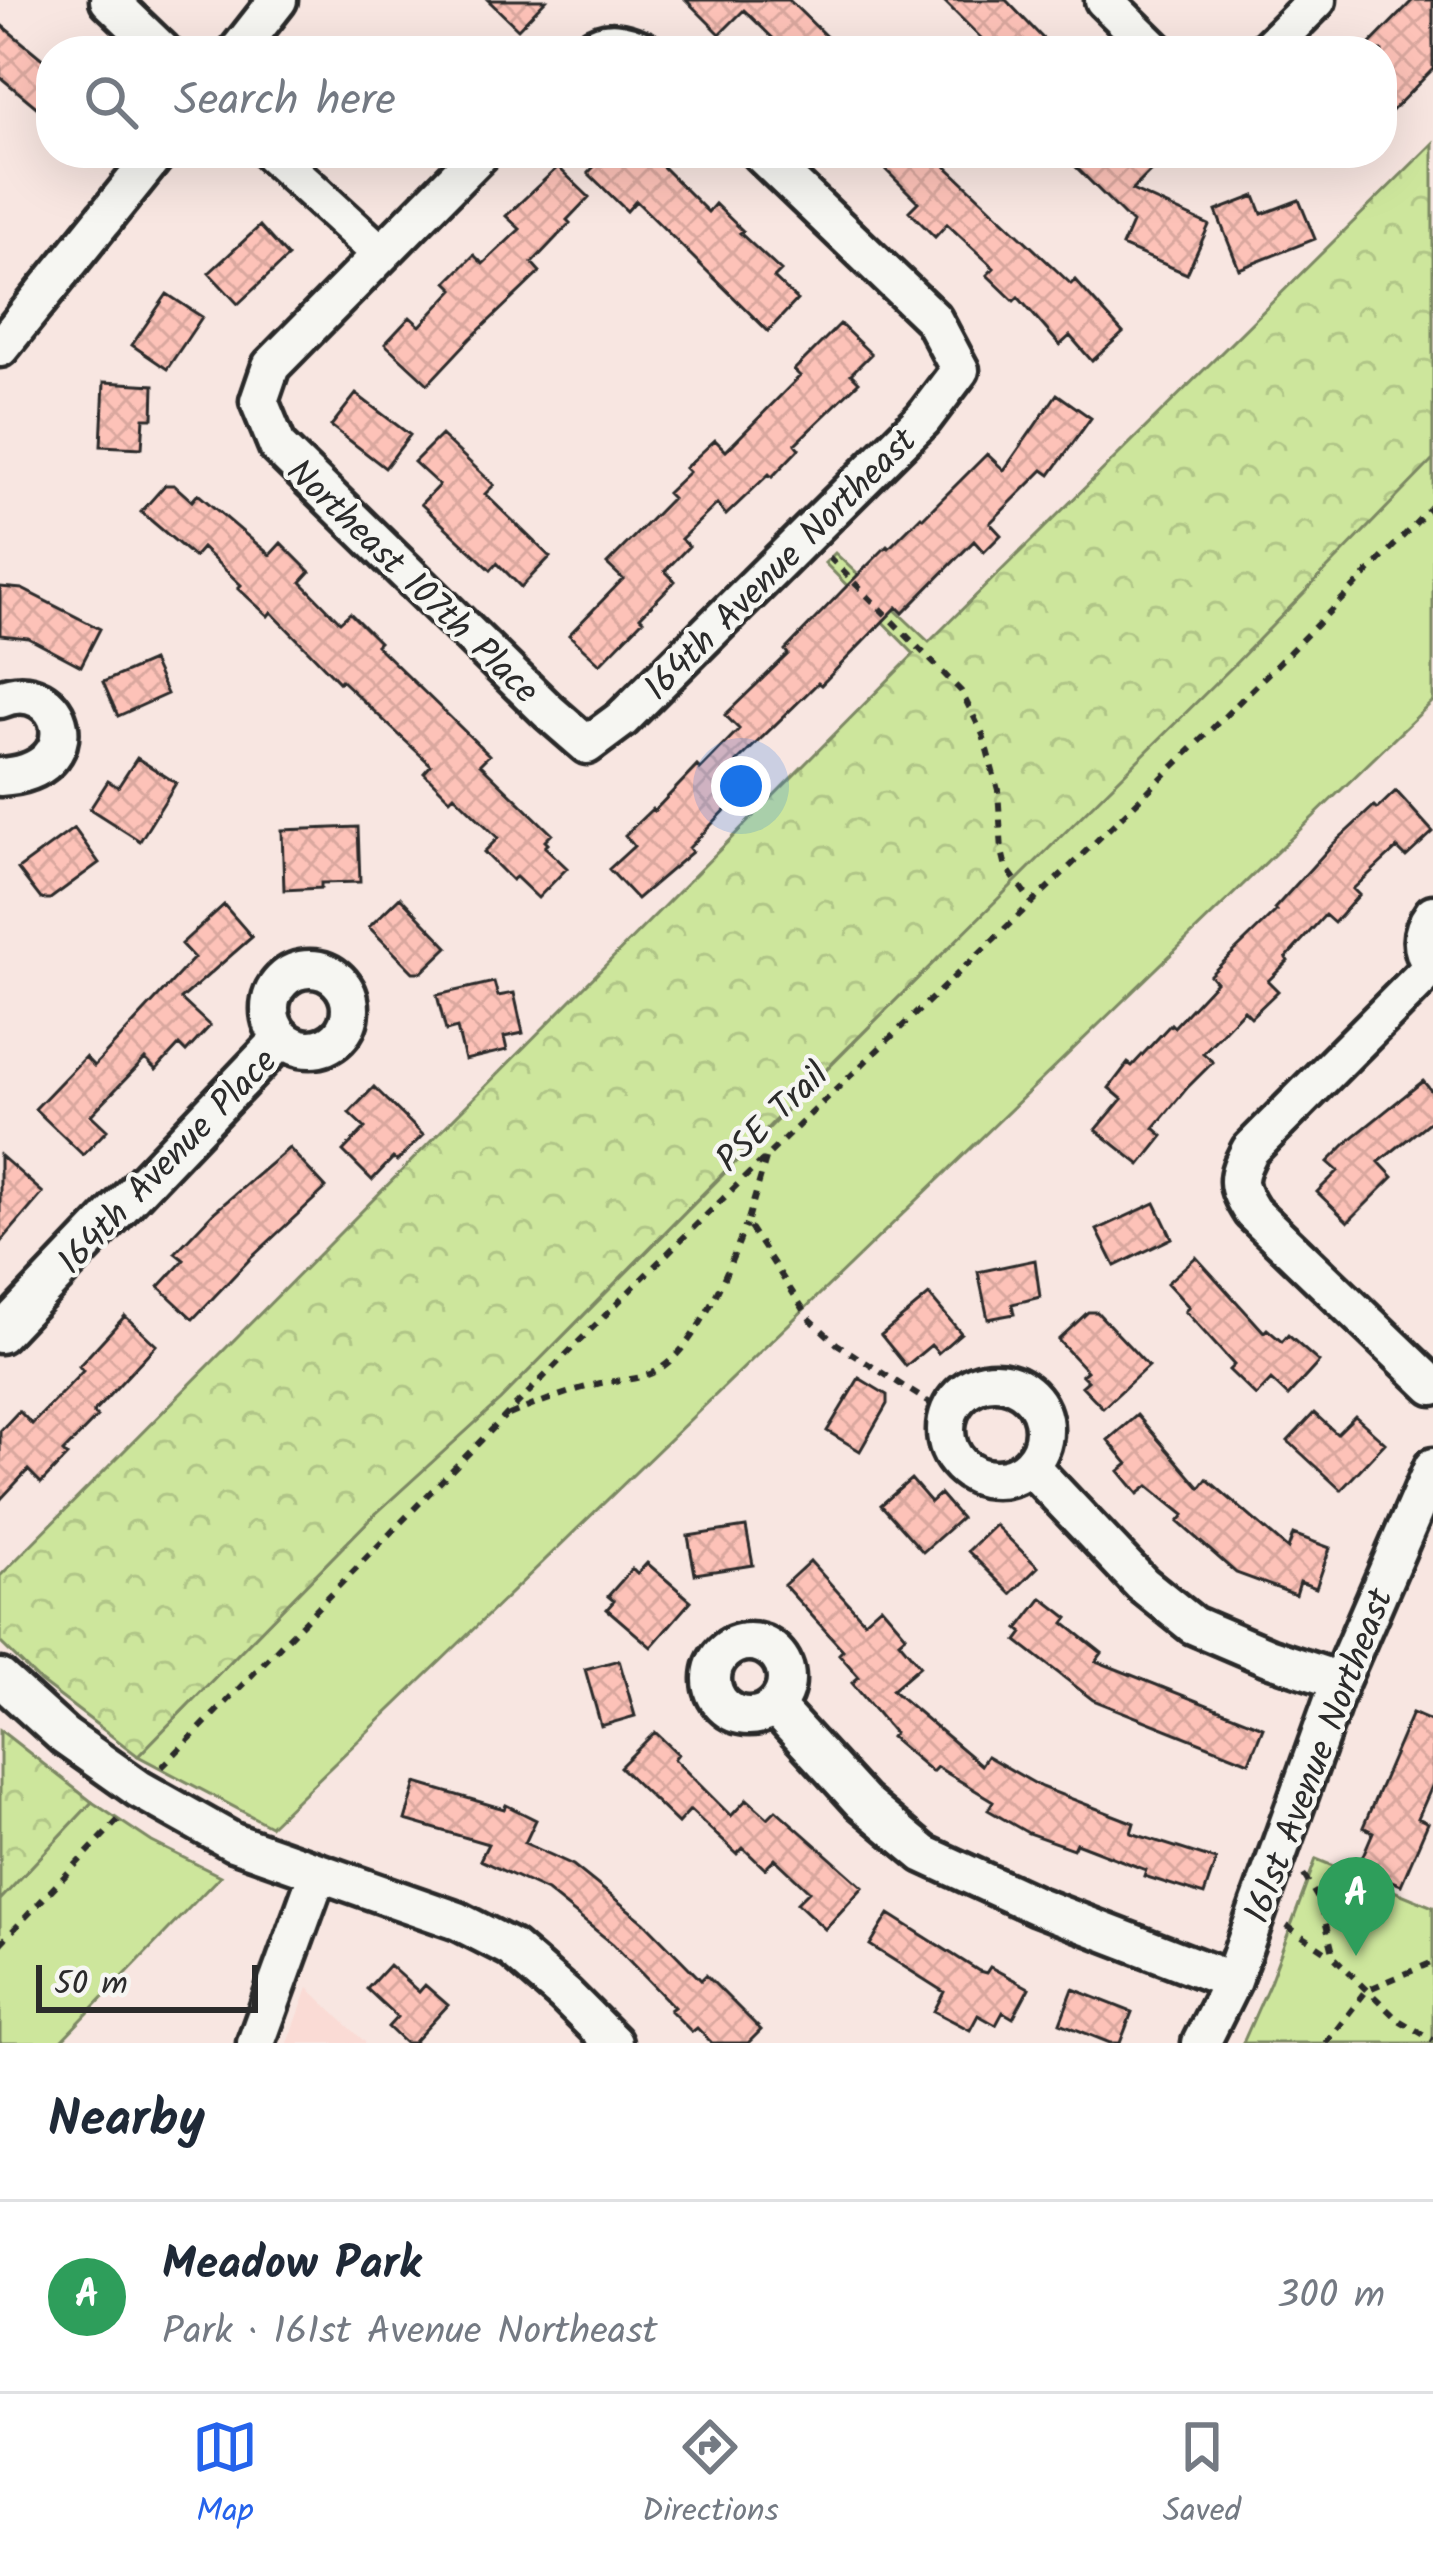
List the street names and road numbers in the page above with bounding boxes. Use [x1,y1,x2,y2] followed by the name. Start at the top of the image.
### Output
[631,415,932,716] street label: 164th Avenue Northeast
[272,446,551,719] street label: Northeast 107th Place
[45,1036,292,1289] street label: 164th Avenue Place
[703,1049,844,1188] street label: PSE Trail
[1233,1582,1401,1928] street label: 161st Avenue Northeast

